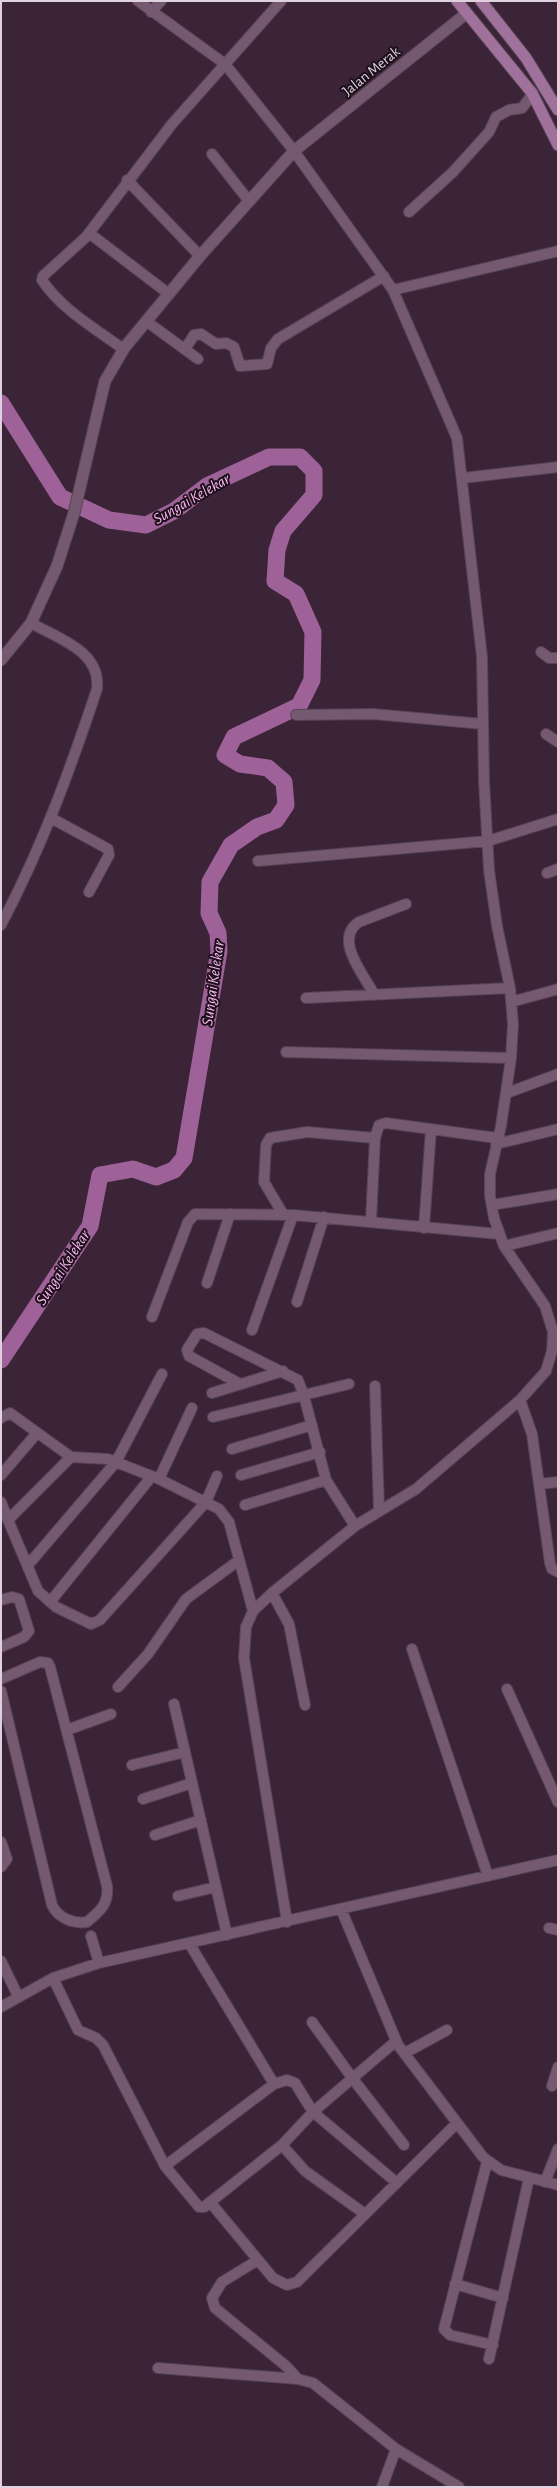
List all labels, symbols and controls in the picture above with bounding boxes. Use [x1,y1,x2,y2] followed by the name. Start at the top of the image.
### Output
[340,44,403,99] street label: Jalan Merak
[150,470,233,527] water label: Sungai Kelekar
[199,939,227,1027] water label: Sungai Kelekar
[33,1227,93,1308] water label: Sungai Kelekar

